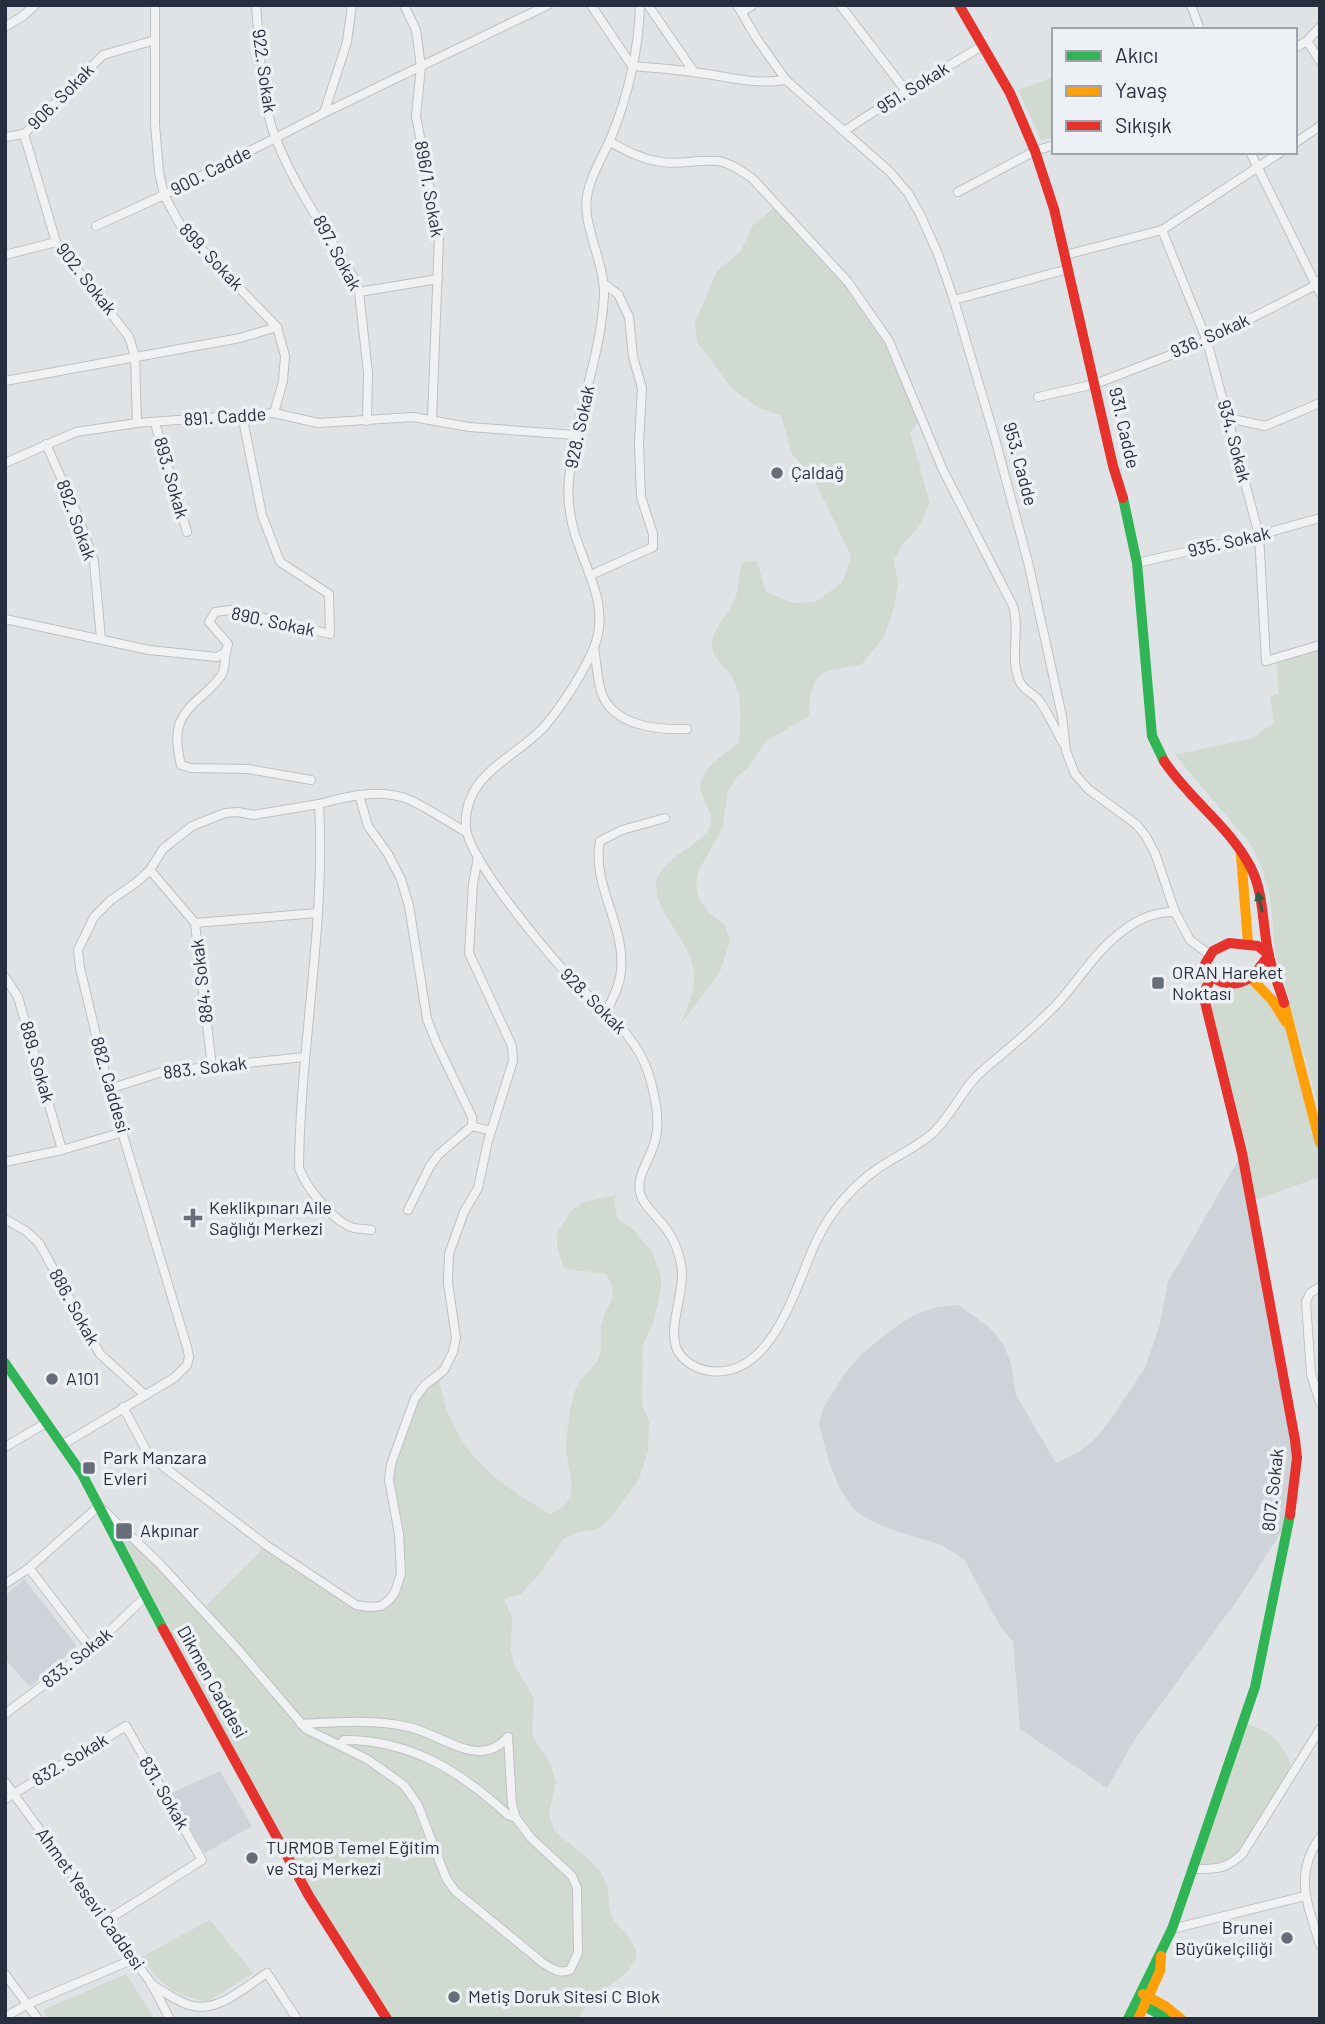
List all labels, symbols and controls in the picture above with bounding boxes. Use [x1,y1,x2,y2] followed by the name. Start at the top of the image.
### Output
[248,27,282,114] street label: 922. Sokak
[1052,28,1297,154] legend
[1115,42,1158,67] text: Akıcı
[873,57,952,118] street label: 951. Sokak
[23,59,98,134] street label: 906. Sokak
[1115,77,1167,102] text: Yavaş
[1115,112,1172,137] text: Sıkışık
[411,139,449,239] street label: 896/1. Sokak
[167,140,255,200] street label: 900. Cadde
[309,211,367,294] street label: 897. Sokak
[175,218,248,295] street label: 899. Sokak
[52,238,122,319] street label: 902. Sokak
[1167,308,1252,362] street label: 936. Sokak
[559,383,599,470] street label: 928. Sokak
[1105,385,1145,471] street label: 931. Cadde
[1213,397,1257,484] street label: 934. Sokak
[183,402,267,430] street label: 891. Cadde
[999,419,1043,508] street label: 953. Cadde
[150,434,194,521] street label: 893. Sokak
[791,461,844,483] place label: Çaldağ
[769,465,785,481] marker: Çaldağ
[52,476,102,563] street label: 892. Sokak
[1185,521,1272,561] street label: 935. Sokak
[229,601,317,641] street label: 890. Sokak
[1254,891,1265,913] one-way arrow
[185,938,217,1024] street label: 884. Sokak
[1172,961,1283,1004] place label: ORAN Hareket Noktası
[556,963,631,1038] street label: 928. Sokak
[1150,975,1166,991] marker: ORAN Hareket Noktası
[16,1018,60,1105] street label: 889. Sokak
[87,1034,135,1136] street label: 882. Caddesi
[162,1051,248,1083] street label: 883. Sokak
[209,1196,332,1239] place label: Keklikpınarı Aile Sağlığı Merkezi
[183,1208,203,1228] marker: Keklikpınarı Aile Sağlığı Merkezi
[45,1264,105,1349] street label: 886. Sokak
[66,1367,99,1389] place label: A101
[44,1371,60,1387] marker: A101
[103,1446,207,1489] place label: Park Manzara Evleri
[1257,1447,1287,1532] street label: 807. Sokak
[81,1460,97,1476] marker: Park Manzara Evleri
[140,1519,200,1541] place label: Akpınar
[114,1521,134,1541] marker: Akpınar
[37,1622,116,1692] street label: 833. Sokak
[173,1622,253,1741] street label: Dikmen Caddesi
[28,1728,111,1790] street label: 832. Sokak
[135,1752,195,1833] street label: 831. Sokak
[32,1823,150,1974] street label: Ahmet Yesevi Caddesi
[266,1836,440,1879] place label: TURMOB Temel Eğitim ve Staj Merkezi
[244,1850,260,1866] marker: TURMOB Temel Eğitim ve Staj Merkezi
[1175,1916,1273,1959] place label: Brunei Büyükelçiliği
[1279,1930,1295,1946] marker: Brunei Büyükelçiliği
[468,1985,660,2007] place label: Metiş Doruk Sitesi C Blok
[446,1989,462,2005] marker: Metiş Doruk Sitesi C Blok

